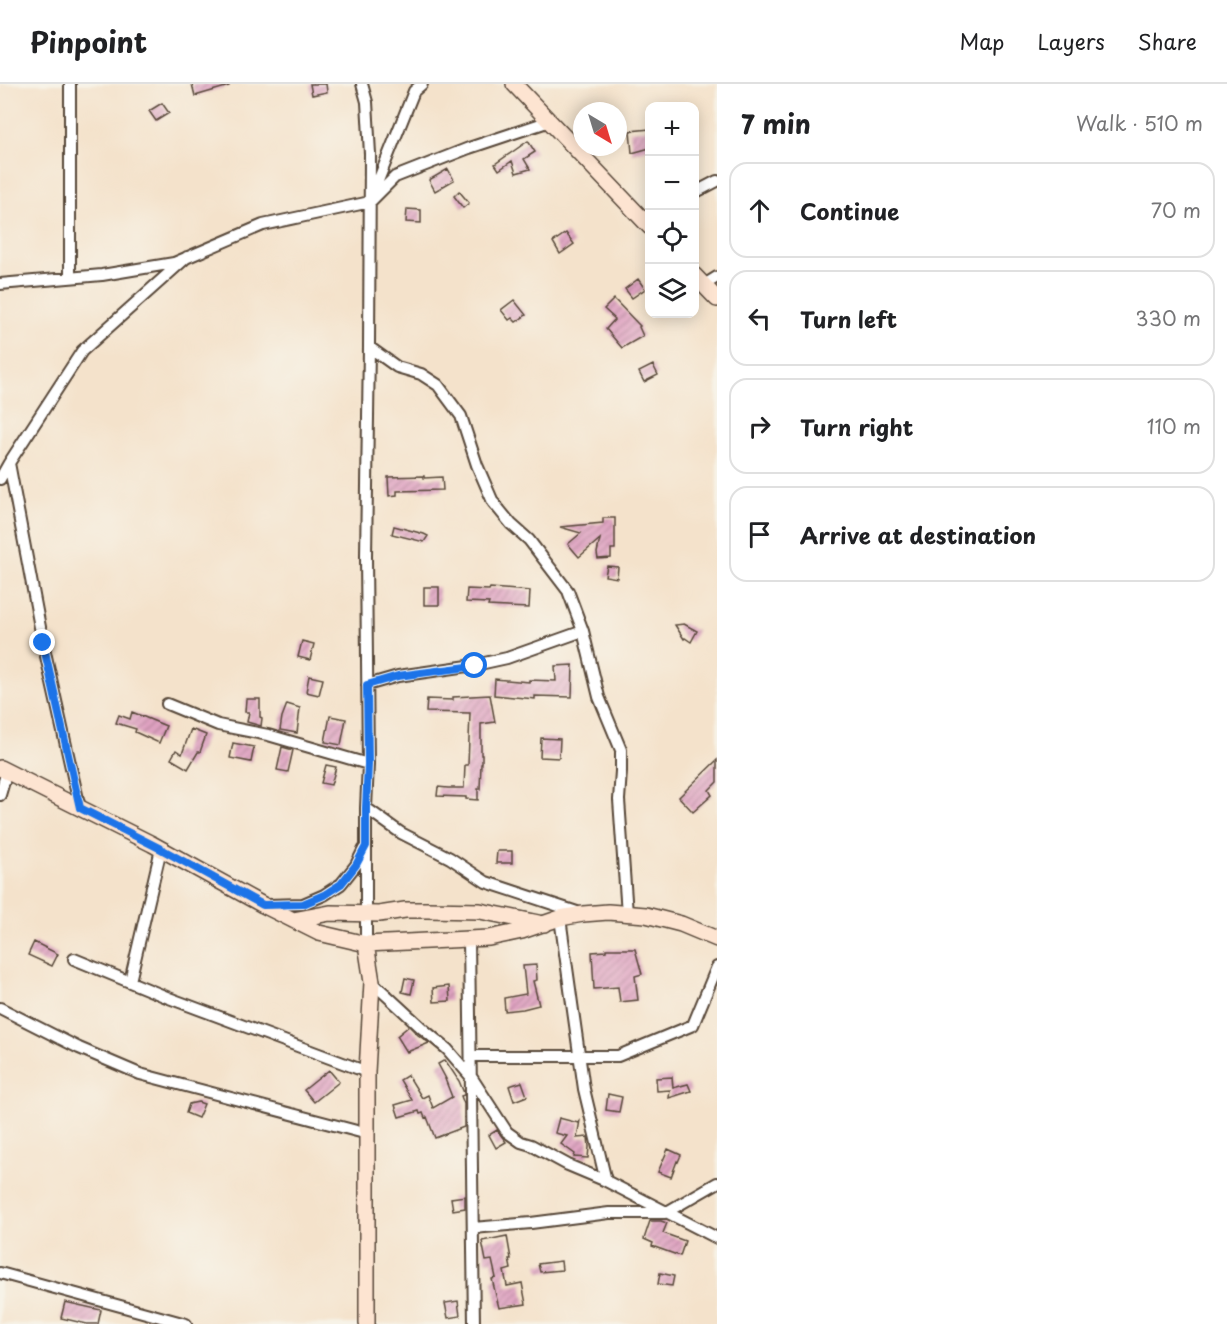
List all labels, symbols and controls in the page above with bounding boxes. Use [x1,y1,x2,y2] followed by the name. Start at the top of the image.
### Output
[30,20,147,63] text: Pinpoint
[960,25,1004,57] text: Map
[1037,25,1105,57] text: Layers
[1138,25,1197,57] text: Share
[573,102,627,156] north arrow
[645,102,699,318] map controls
[645,102,699,156] button: +
[741,104,811,143] text: 7 min
[1076,108,1203,138] text: Walk · 510 m
[645,156,699,210] button: −
[743,194,776,227] icon: ahead
[800,194,899,227] text: Continue
[1151,195,1201,225] text: 70 m
[645,210,699,264] button: locate
[645,264,699,318] button: layers
[743,302,776,335] icon: left
[800,302,897,335] text: Turn left
[1135,303,1201,333] text: 330 m
[743,410,776,443] icon: right
[800,410,913,443] text: Turn right
[1147,411,1201,441] text: 110 m
[743,518,776,551] icon: arrive
[800,518,1036,551] text: Arrive at destination
[29,629,55,655] route end
[461,652,487,678] route start

